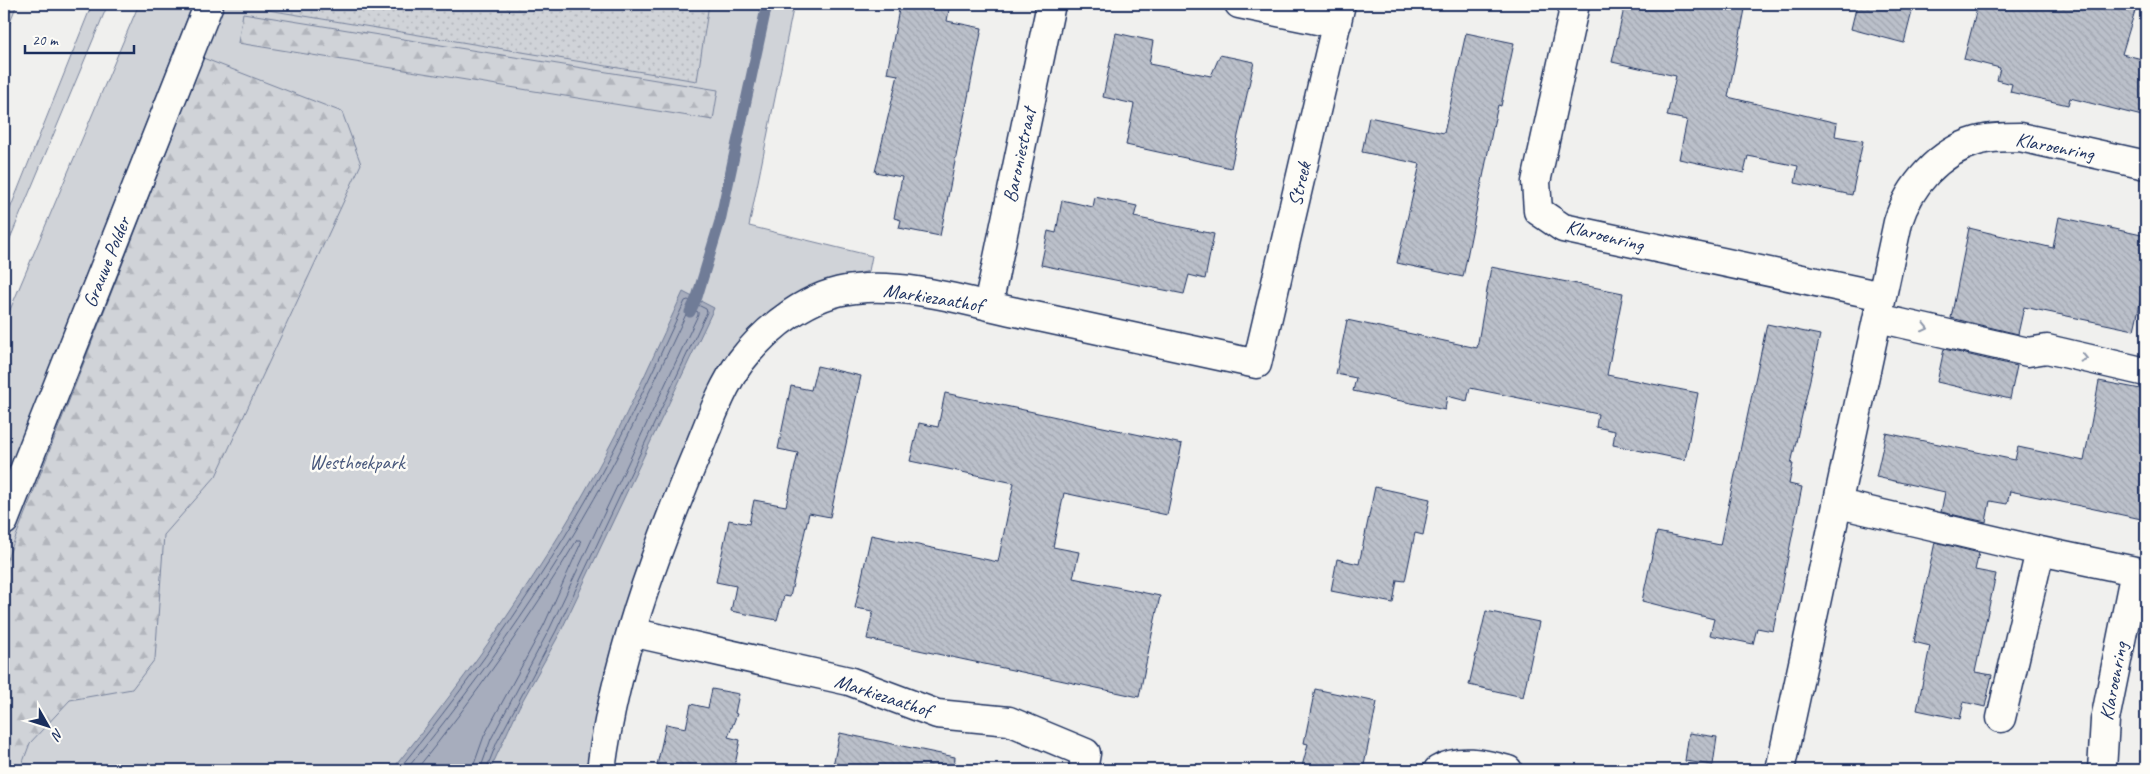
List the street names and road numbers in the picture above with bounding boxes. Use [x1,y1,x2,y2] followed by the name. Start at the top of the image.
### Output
[997,102,1042,205] street label: Baroniestraat
[2014,127,2098,167] street label: Klaroenring
[1282,158,1317,208] street label: Streek
[77,212,137,311] street label: Grauwe Polder
[1563,214,1648,258] street label: Klaroenring
[882,277,989,318] street label: Markiezaathof
[2094,638,2134,722] street label: Klaroenring
[832,668,939,724] street label: Markiezaathof

